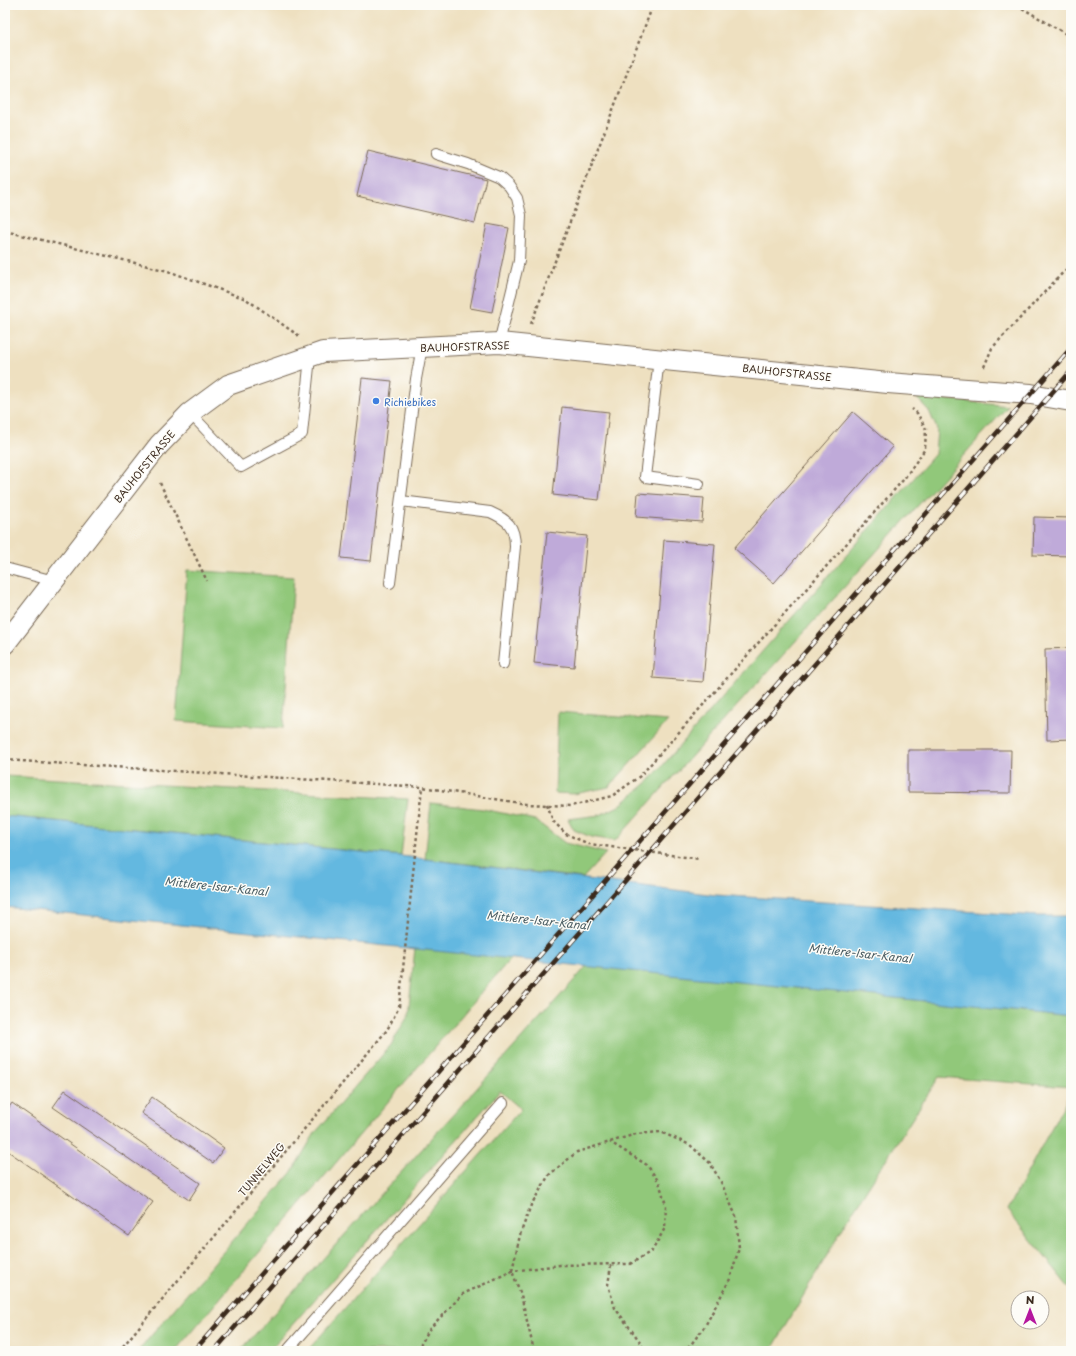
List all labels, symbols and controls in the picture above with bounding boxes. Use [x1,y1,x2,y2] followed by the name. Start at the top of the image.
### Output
[420,337,510,355] street label: BAUHOFSTRASSE
[742,360,832,384] street label: BAUHOFSTRASSE
[384,394,436,409] place label: Richiebikes
[371,396,381,406] marker: Richiebikes
[110,426,178,506] street label: BAUHOFSTRASSE
[164,872,270,900] water label: Mittlere-Isar-Kanal
[486,906,592,934] water label: Mittlere-Isar-Kanal
[808,939,914,967] water label: Mittlere-Isar-Kanal
[234,1139,288,1199] street label: TUNNELWEG
[1010,1290,1050,1330] north arrow
[1026,1291,1035,1308] text: N

